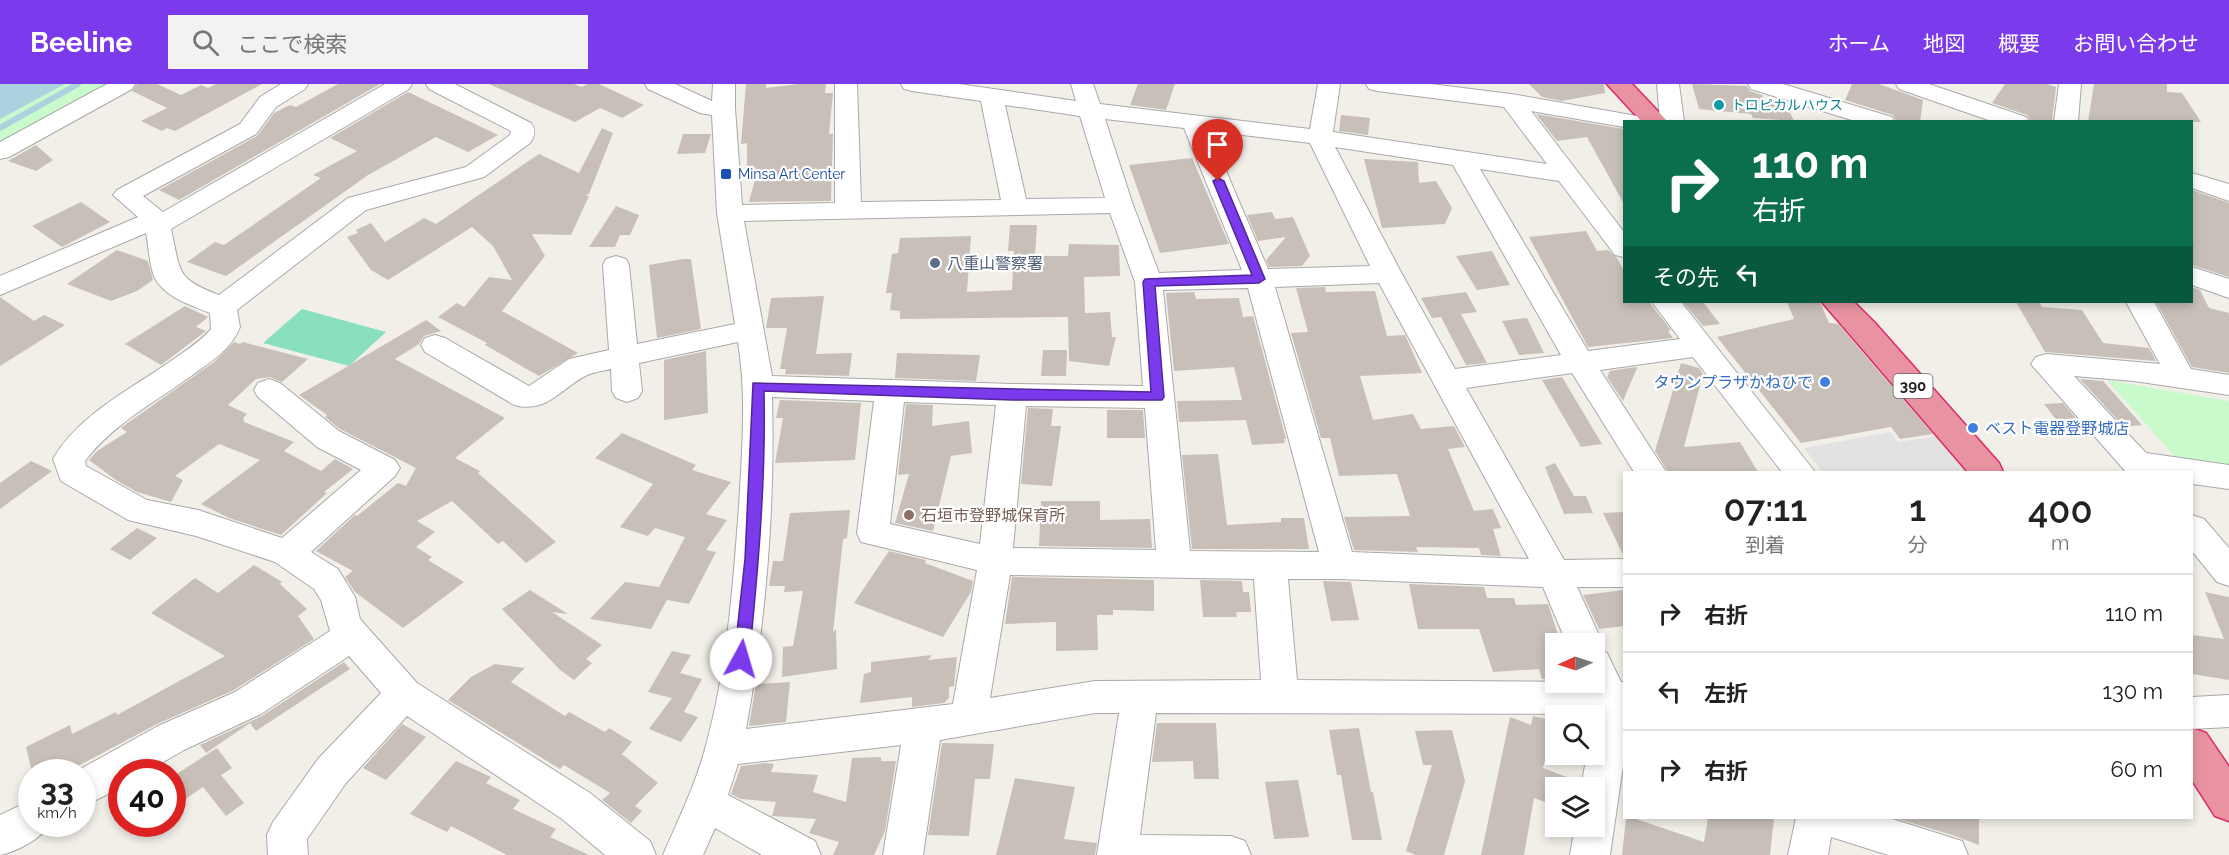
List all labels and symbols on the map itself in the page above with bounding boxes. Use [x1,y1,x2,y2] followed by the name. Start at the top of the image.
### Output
[1731,97,1843,113] place label: トロピカルハウス
[1712,98,1726,112] marker: トロピカルハウス
[1192,119,1243,181] pin
[738,166,845,182] place label: Minsa Art Center
[719,167,733,181] marker: Minsa Art Center
[947,254,1043,273] place label: 八重山警察署
[928,256,942,270] marker: 八重山警察署
[1653,373,1813,392] place label: タウンプラザかねひで
[1894,374,1932,398] road number: 390
[1818,375,1832,389] marker: タウンプラザかねひで
[1985,419,2129,438] place label: ベスト電器登野城店
[1966,421,1980,435] marker: ベスト電器登野城店
[921,506,1065,525] place label: 石垣市登野城保育所
[902,508,916,522] marker: 石垣市登野城保育所
[709,627,773,691] position arrow
[1545,633,1605,693] north arrow
[108,759,186,837] speed limit sign: 40

